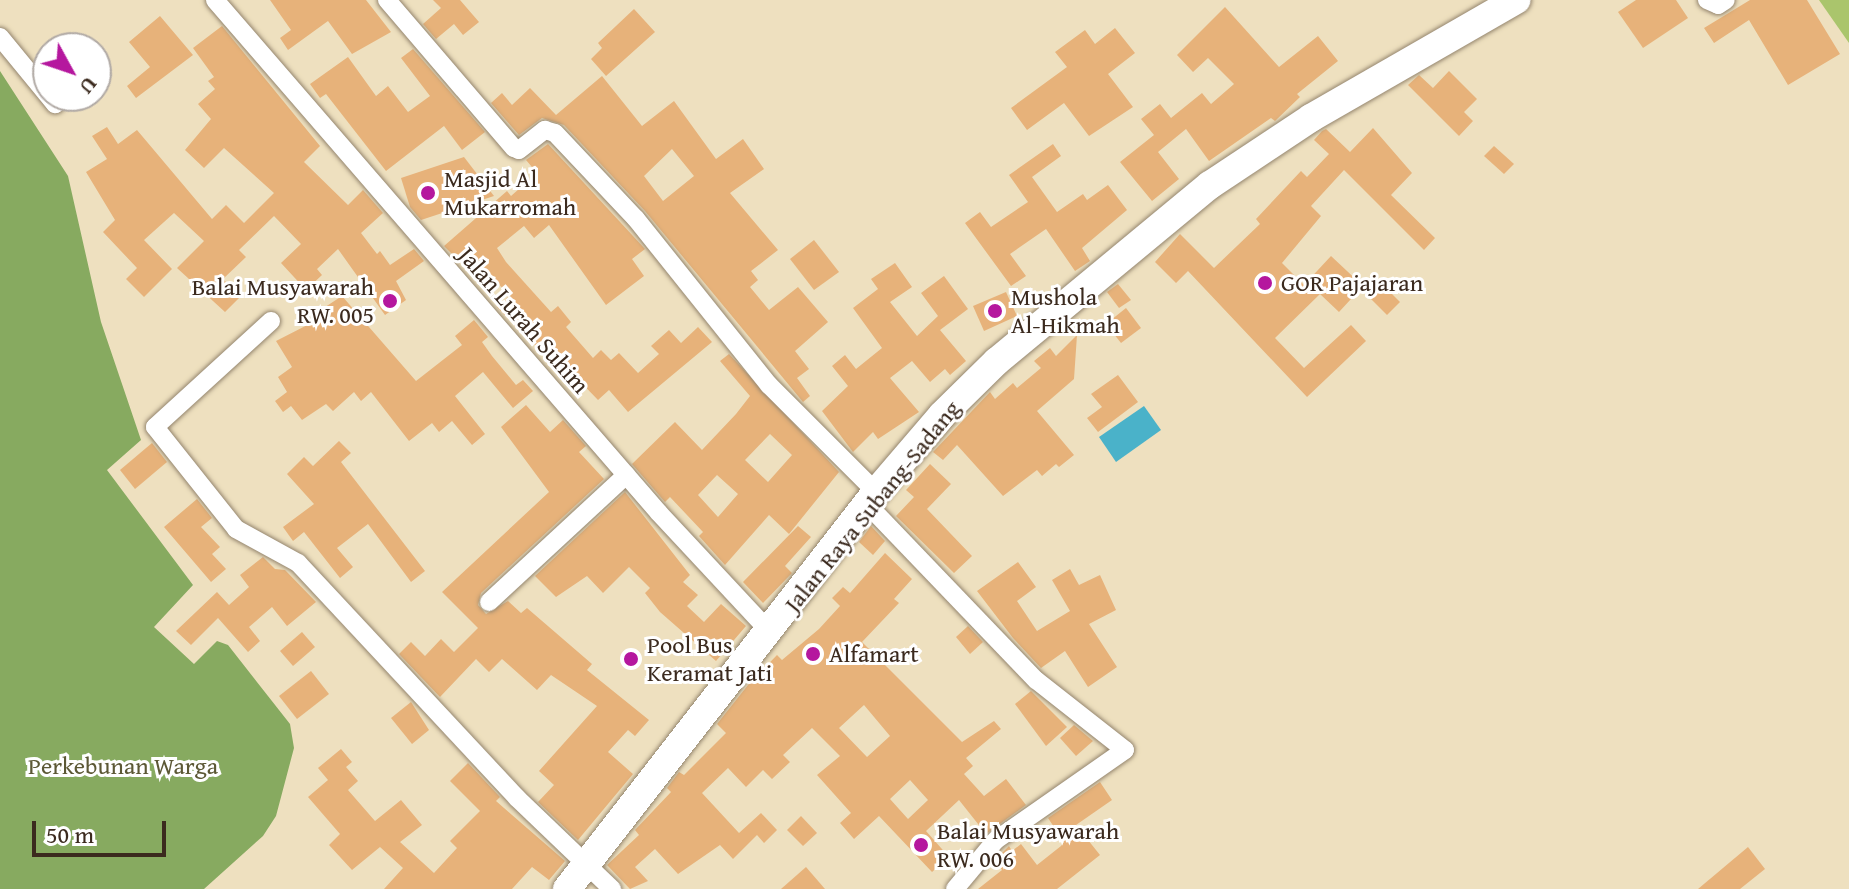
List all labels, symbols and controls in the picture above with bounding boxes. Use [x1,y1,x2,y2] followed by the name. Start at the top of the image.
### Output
[32,32,112,112] north arrow
[72,70,106,102] text: U
[444,165,576,221] place label: Masjid Al Mukarromah
[419,184,437,202] marker: Masjid Al Mukarromah
[453,241,595,399] street label: Jalan Lurah Suhim
[1281,269,1423,297] place label: GOR Pajajaran
[192,273,374,329] place label: Balai Musyawarah RW. 005
[1256,274,1274,292] marker: GOR Pajajaran
[1011,283,1120,339] place label: Mushola Al-Hikmah
[381,292,399,310] marker: Balai Musyawarah RW. 005
[986,302,1004,320] marker: Mushola Al-Hikmah
[778,394,966,618] street label: Jalan Raya Subang-Sadang
[647,631,772,687] place label: Pool Bus Keramat Jati
[829,640,919,668] place label: Alfamart
[804,645,822,663] marker: Alfamart
[622,650,640,668] marker: Pool Bus Keramat Jati
[28,752,218,780] park label: Perkebunan Warga
[36,805,170,855] scale bar
[46,817,94,852] text: 50 m
[937,817,1119,873] place label: Balai Musyawarah RW. 006
[912,836,930,854] marker: Balai Musyawarah RW. 006

